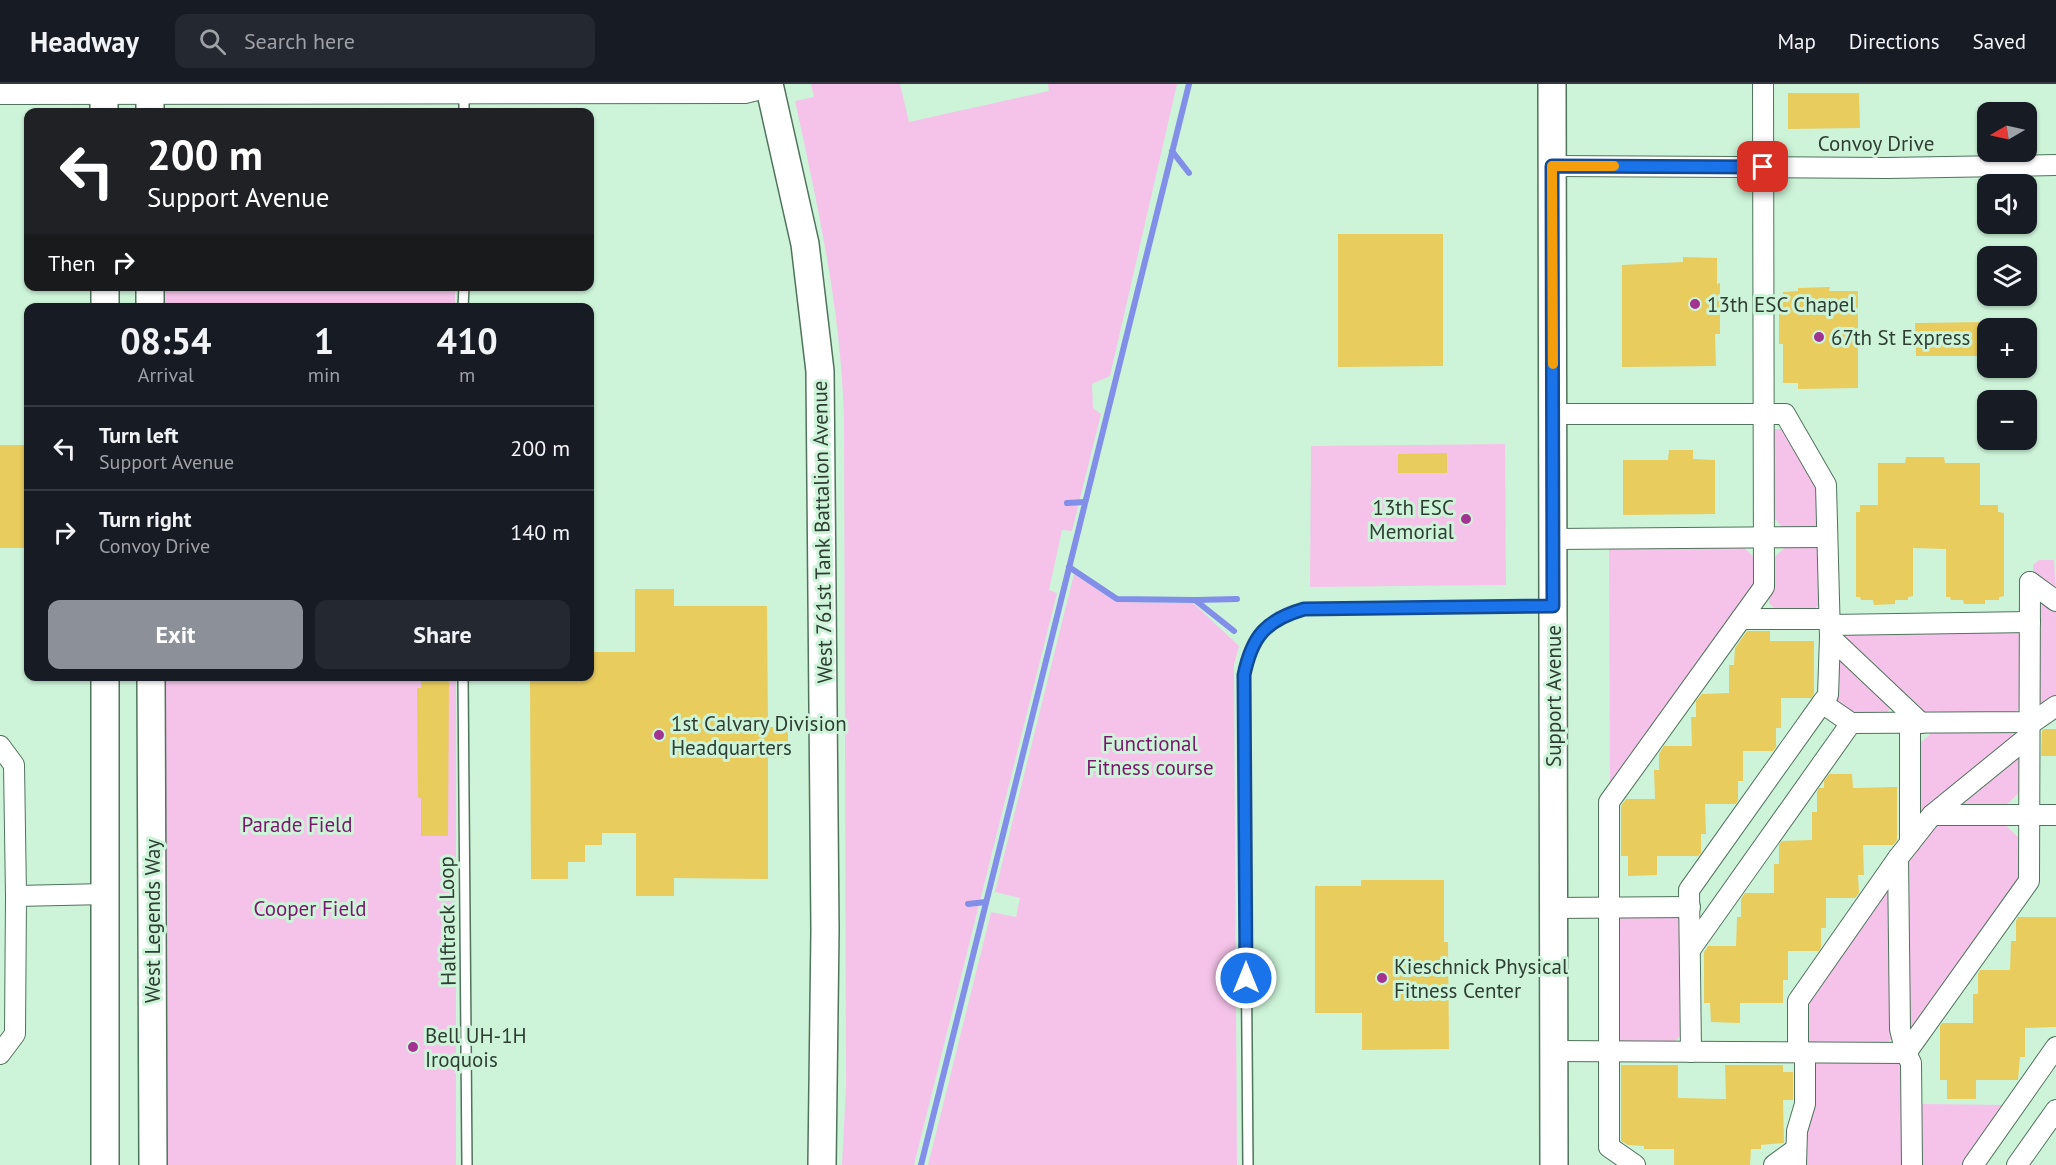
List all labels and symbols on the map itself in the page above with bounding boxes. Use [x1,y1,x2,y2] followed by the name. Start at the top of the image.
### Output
[1977,102,2037,162] north arrow
[1818,130,1934,157] street label: Convoy Drive
[1737,141,1788,192] pin
[1707,291,1855,318] place label: 13th ESC Chapel
[1688,297,1702,311] marker: 13th ESC Chapel
[1831,324,1970,351] place label: 67th St Express
[1812,330,1826,344] marker: 67th St Express
[806,380,838,684] street label: West 761st Tank Battalion Avenue
[1369,494,1454,545] place label: 13th ESC Memorial
[1459,512,1473,526] marker: 13th ESC Memorial
[1540,625,1567,767] street label: Support Avenue
[671,710,847,761] place label: 1st Calvary Division Headquarters
[652,728,666,742] marker: 1st Calvary Division Headquarters
[1086,730,1214,781] park label: Functional Fitness course
[241,811,353,838] park label: Parade Field
[139,839,166,1003] street label: West Legends Way
[432,856,462,986] street label: Halftrack Loop
[253,895,367,922] park label: Cooper Field
[1214,946,1278,1010] position arrow
[1394,953,1568,1004] place label: Kieschnick Physical Fitness Center
[1375,971,1389,985] marker: Kieschnick Physical Fitness Center
[425,1022,527,1073] place label: Bell UH-1H Iroquois
[406,1040,420,1054] marker: Bell UH-1H Iroquois

